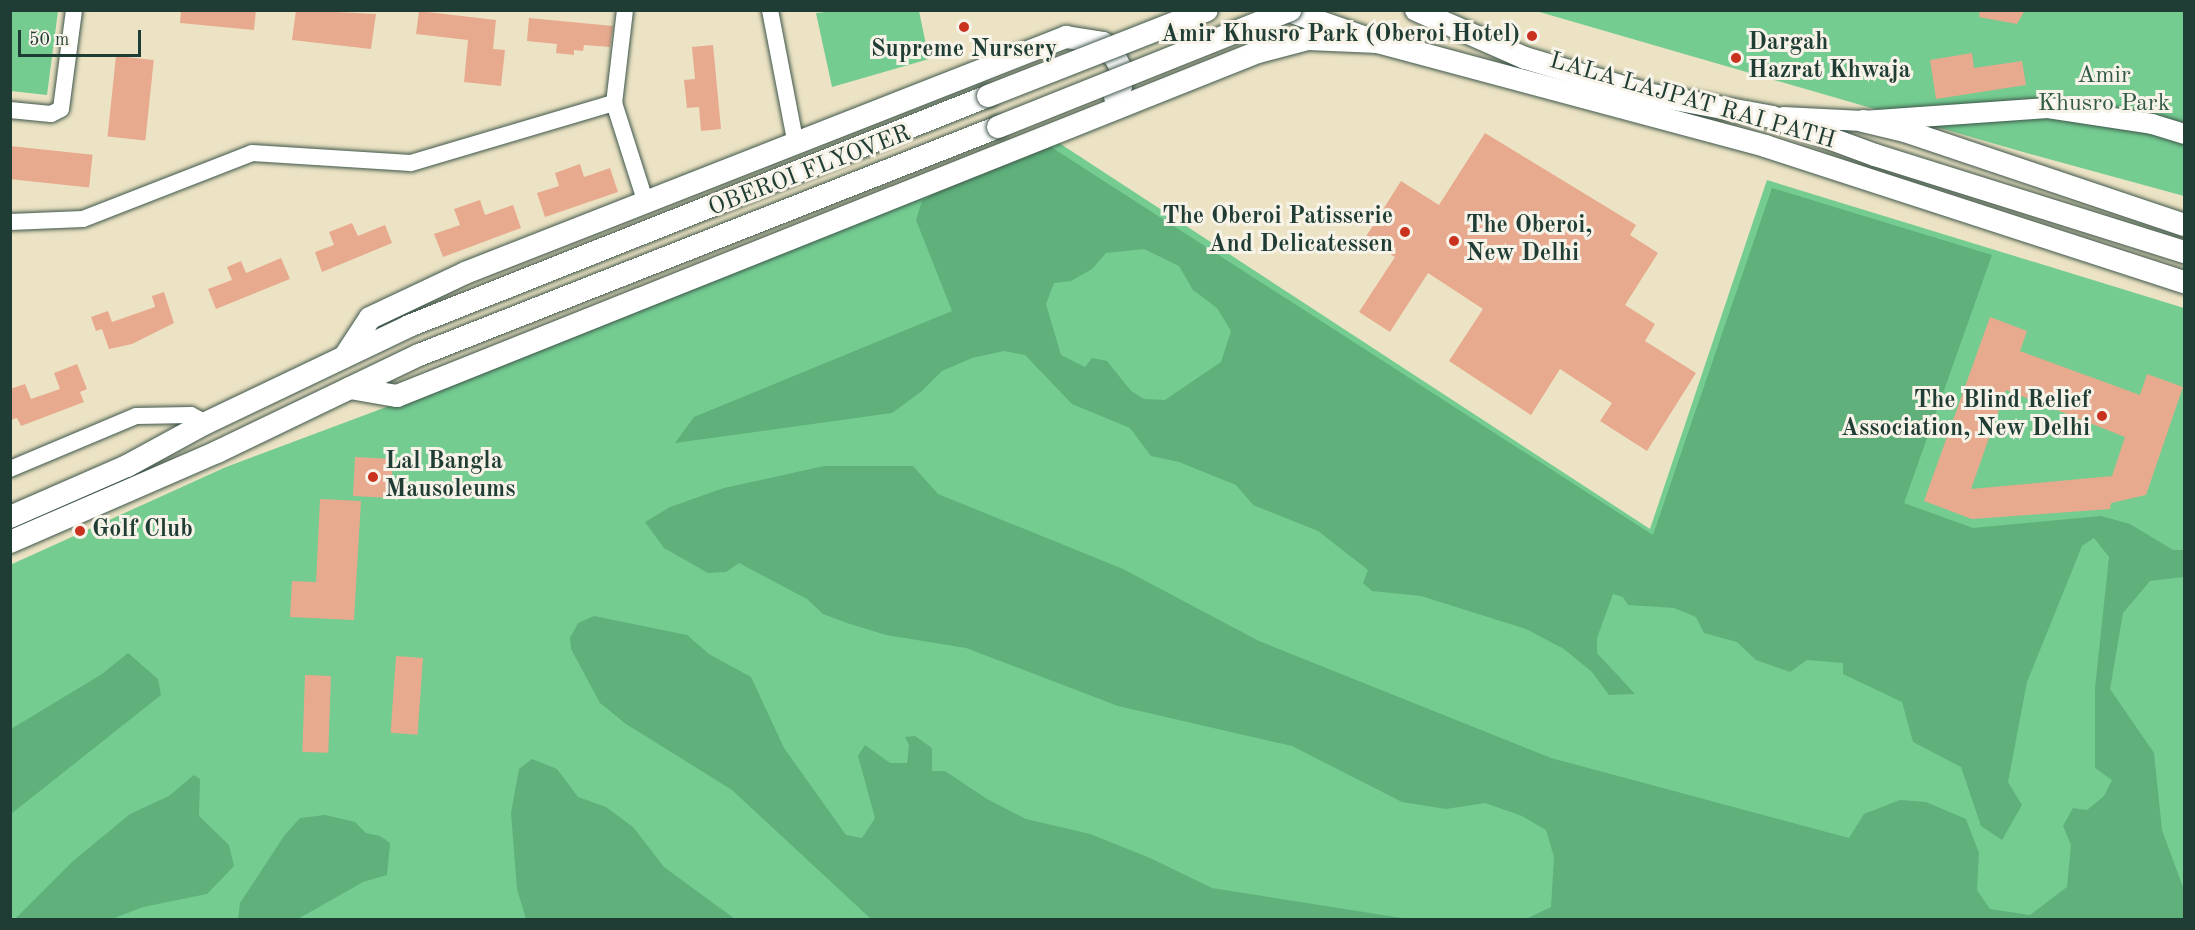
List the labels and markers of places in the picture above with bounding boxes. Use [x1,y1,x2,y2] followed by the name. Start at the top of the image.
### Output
[957,20,971,34] marker: Supreme Nursery
[1161,22,1520,50] place label: Amir Khusro Park (Oberoi Hotel)
[1525,29,1539,43] marker: Amir Khusro Park (Oberoi Hotel)
[1748,30,1911,86] place label: Dargah Hazrat Khwaja
[871,37,1057,65] place label: Supreme Nursery
[1729,51,1743,65] marker: Dargah Hazrat Khwaja
[1162,204,1393,260] place label: The Oberoi Patisserie And Delicatessen
[1466,213,1592,269] place label: The Oberoi, New Delhi
[1398,225,1412,239] marker: The Oberoi Patisserie And Delicatessen
[1447,234,1461,248] marker: The Oberoi, New Delhi
[1841,388,2090,444] place label: The Blind Relief Association, New Delhi
[2095,409,2109,423] marker: The Blind Relief Association, New Delhi
[385,449,516,505] place label: Lal Bangla Mausoleums
[366,470,380,484] marker: Lal Bangla Mausoleums
[92,517,193,545] place label: Golf Club
[73,524,87,538] marker: Golf Club

